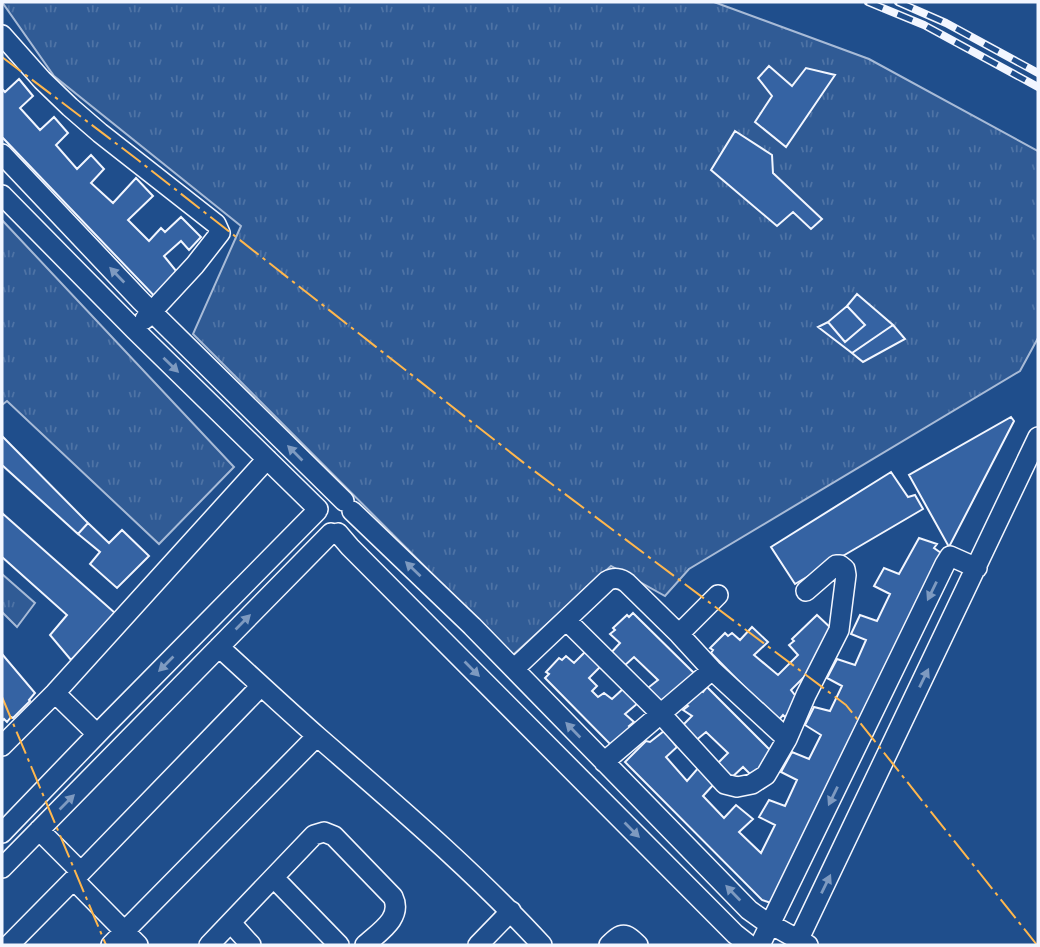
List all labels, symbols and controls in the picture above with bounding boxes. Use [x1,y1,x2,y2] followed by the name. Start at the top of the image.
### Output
[109,267,125,284] one-way arrow
[162,356,179,373] one-way arrow
[287,444,304,461] one-way arrow
[405,561,422,577] one-way arrow
[926,581,938,601] one-way arrow
[235,614,252,631] one-way arrow
[158,655,174,672] one-way arrow
[464,661,480,677] one-way arrow
[918,668,930,688] one-way arrow
[566,722,582,739] one-way arrow
[827,786,838,806] one-way arrow
[58,794,74,811] one-way arrow
[624,822,641,839] one-way arrow
[820,874,831,894] one-way arrow
[724,884,741,901] one-way arrow

